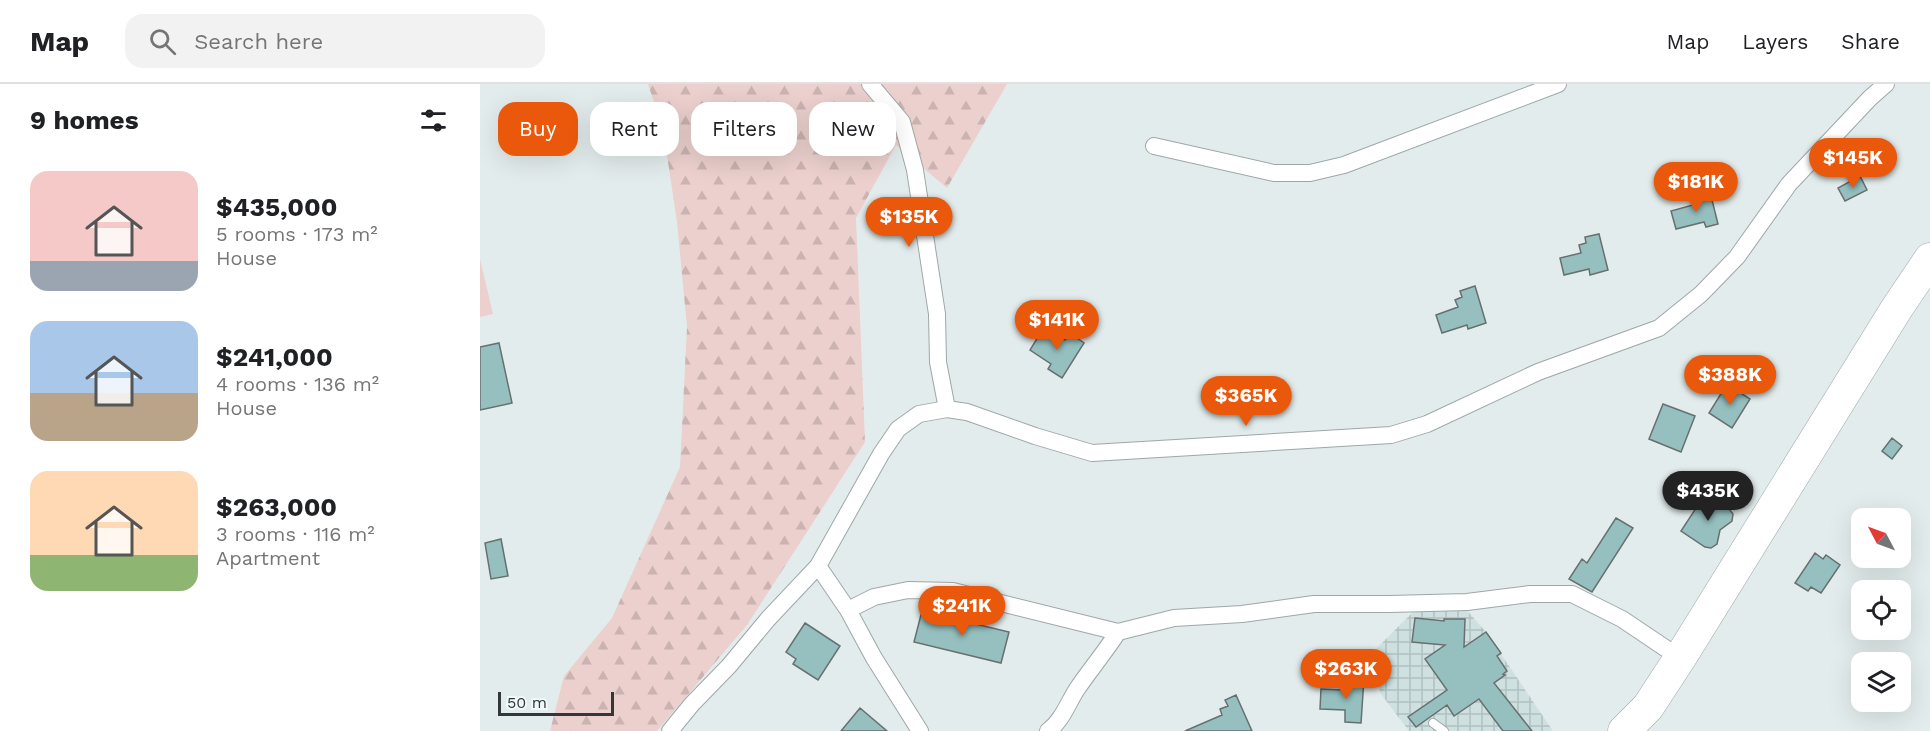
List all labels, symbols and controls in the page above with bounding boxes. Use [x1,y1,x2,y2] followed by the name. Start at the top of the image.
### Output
[125,14,545,68] search box
[30,25,89,58] text: Map
[146,25,179,58] icon: search
[194,29,323,54] text: Search here
[1666,29,1709,54] text: Map
[1742,29,1808,54] text: Layers
[1841,29,1900,54] text: Share
[498,102,578,156] chip: Buy
[590,102,679,156] chip: Rent
[691,102,797,156] chip: Filters
[809,102,896,156] chip: New
[417,104,450,137] icon: filters
[30,105,139,135] text: 9 homes
[1811,138,1895,189] pin: $145K
[1823,145,1883,169] text: $145K
[1654,162,1738,213] pin: $181K
[1668,169,1724,193] text: $181K
[216,192,338,222] text: $435,000
[78,195,150,267] icon: home
[867,197,951,248] pin: $135K
[880,204,938,228] text: $135K
[216,222,378,246] text: 5 rooms · 173 m²
[216,246,277,270] text: House
[1015,300,1099,351] pin: $141K
[1029,307,1085,331] text: $141K
[216,342,333,372] text: $241,000
[78,345,150,417] icon: home
[1688,355,1772,406] pin: $388K
[1698,362,1762,386] text: $388K
[216,372,379,396] text: 4 rooms · 136 m²
[1204,376,1288,427] pin: $365K
[1215,383,1277,407] text: $365K
[216,396,277,420] text: House
[1666,471,1750,522] pin: $435K
[1676,478,1740,502] text: $435K
[216,492,337,522] text: $263,000
[78,495,150,567] icon: home
[1851,508,1911,568] north arrow
[1851,508,1911,712] map controls
[216,522,375,546] text: 3 rooms · 116 m²
[216,546,320,570] text: Apartment
[1851,580,1911,640] button: locate
[920,586,1004,637] pin: $241K
[932,593,992,617] text: $241K
[1304,649,1388,700] pin: $263K
[1851,652,1911,712] button: layers
[1315,656,1377,680] text: $263K
[498,689,614,716] scale bar
[507,693,547,712] text: 50 m

